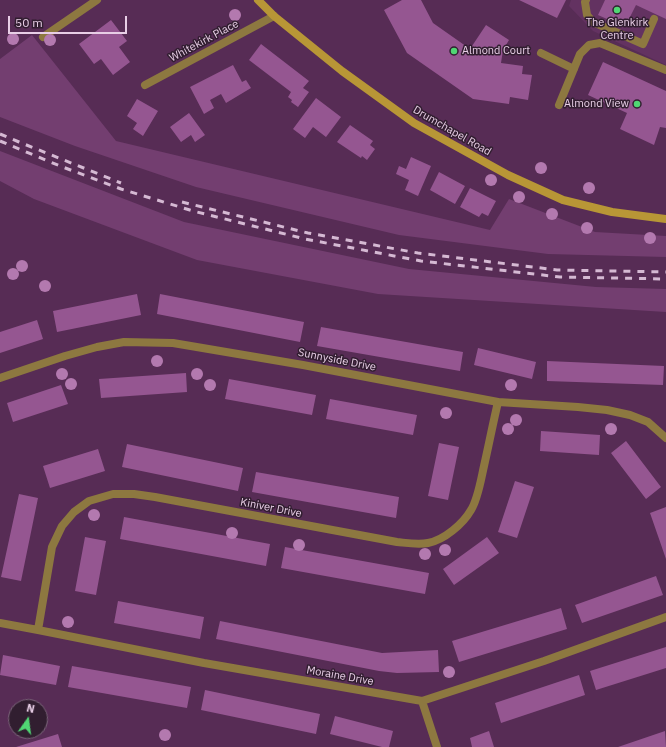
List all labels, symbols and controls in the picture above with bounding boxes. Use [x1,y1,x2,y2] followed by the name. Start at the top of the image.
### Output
[612,5,622,15] marker: The Glenkirk Centre
[10,8,129,34] scale bar
[15,15,43,30] text: 50 m
[586,16,648,42] place label: The Glenkirk Centre
[167,17,241,65] street label: Whitekirk Place
[462,44,530,58] place label: Almond Court
[449,46,459,56] marker: Almond Court
[564,97,629,111] place label: Almond View
[632,99,642,109] marker: Almond View
[410,103,494,159] street label: Drumchapel Road
[297,346,377,374] street label: Sunnyside Drive
[239,496,303,520] street label: Kiniver Drive
[305,664,375,688] street label: Moraine Drive
[8,699,48,739] north arrow
[25,701,36,716] text: N

